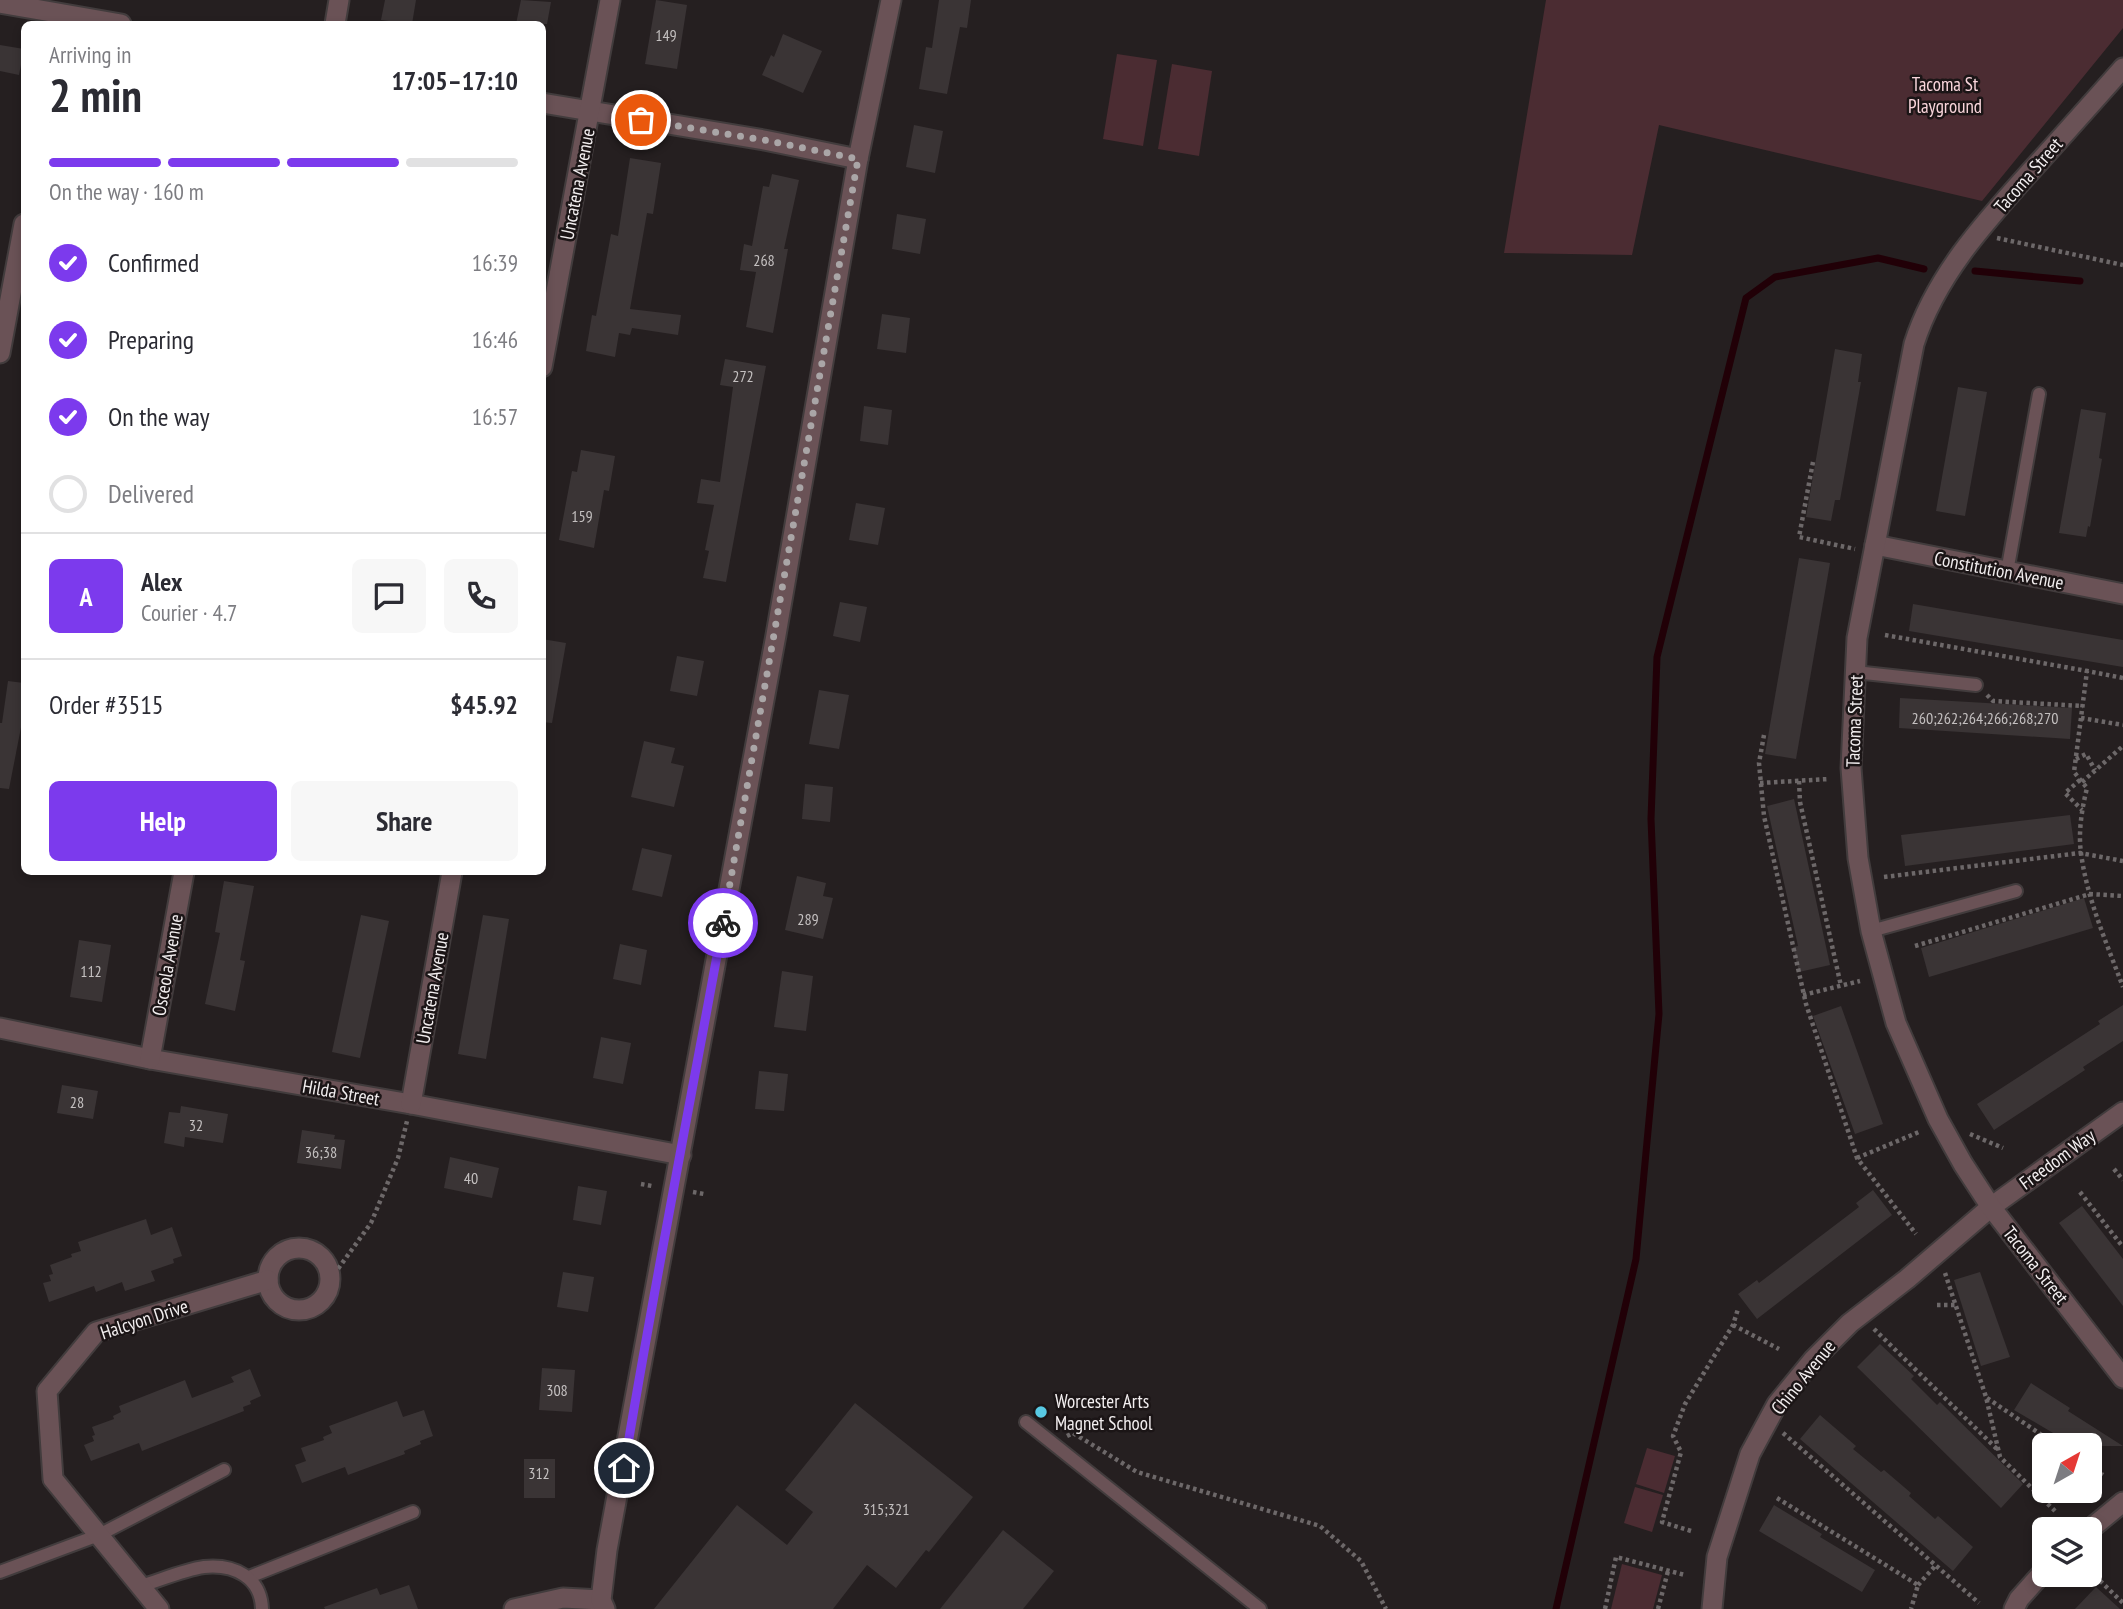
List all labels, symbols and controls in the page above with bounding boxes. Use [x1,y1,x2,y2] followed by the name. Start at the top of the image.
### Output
[655,25,677,45] house number: 149
[49,40,131,69] text: Arriving in
[391,64,518,97] text: 17:05–17:10
[49,65,142,125] text: 2 min
[1908,72,1982,118] park label: Tacoma St Playground
[611,90,671,150] pin
[622,101,660,139] icon: bag
[554,126,600,242] street label: Uncatena Avenue
[1989,132,2068,218] street label: Tacoma Street
[49,177,204,206] text: On the way · 160 m
[49,244,87,282] icon: check
[108,246,199,279] text: Confirmed
[472,248,518,277] text: 16:39
[753,250,775,270] house number: 268
[49,321,87,359] icon: check
[108,323,194,356] text: Preparing
[472,325,518,354] text: 16:46
[732,366,754,386] house number: 272
[49,398,87,436] icon: check
[108,400,210,433] text: On the way
[472,402,518,431] text: 16:57
[108,477,194,510] text: Delivered
[571,506,593,526] house number: 159
[1932,546,2066,594] street label: Constitution Avenue
[352,559,426,633] button: chat
[444,559,518,633] button: phone
[141,565,182,598] text: Alex
[79,580,93,613] text: A
[141,598,237,627] text: Courier · 4.7
[1840,674,1868,768] street label: Tacoma Street
[49,688,164,721] text: Order #3515
[450,688,518,721] text: $45.92
[1912,708,2058,728] house number: 260;262;264;266;268;270
[49,781,277,861] button: Help
[291,781,518,861] button: Share
[688,888,758,958] courier
[704,904,742,942] icon: bike
[797,909,819,929] house number: 289
[146,912,188,1018] street label: Osceola Avenue
[410,930,454,1046] street label: Uncatena Avenue
[80,961,102,981] house number: 112
[301,1073,382,1111] street label: Hilda Street
[70,1092,84,1112] house number: 28
[189,1115,203,1135] house number: 32
[2014,1123,2100,1195] street label: Freedom Way
[305,1142,337,1162] house number: 36;38
[464,1168,478,1188] house number: 40
[1998,1221,2074,1309] street label: Tacoma Street
[97,1293,191,1344] street label: Halcyon Drive
[1766,1335,1841,1419] street label: Chino Avenue
[546,1380,568,1400] house number: 308
[1055,1389,1153,1435] place label: Worcester Arts Magnet School
[1033,1404,1049,1420] marker: Worcester Arts Magnet School
[2032,1433,2102,1503] north arrow
[2032,1433,2102,1587] map controls
[594,1438,654,1498] pin
[605,1449,643,1487] icon: home
[528,1463,550,1483] house number: 312
[863,1499,909,1519] house number: 315;321
[2032,1517,2102,1587] button: layers

